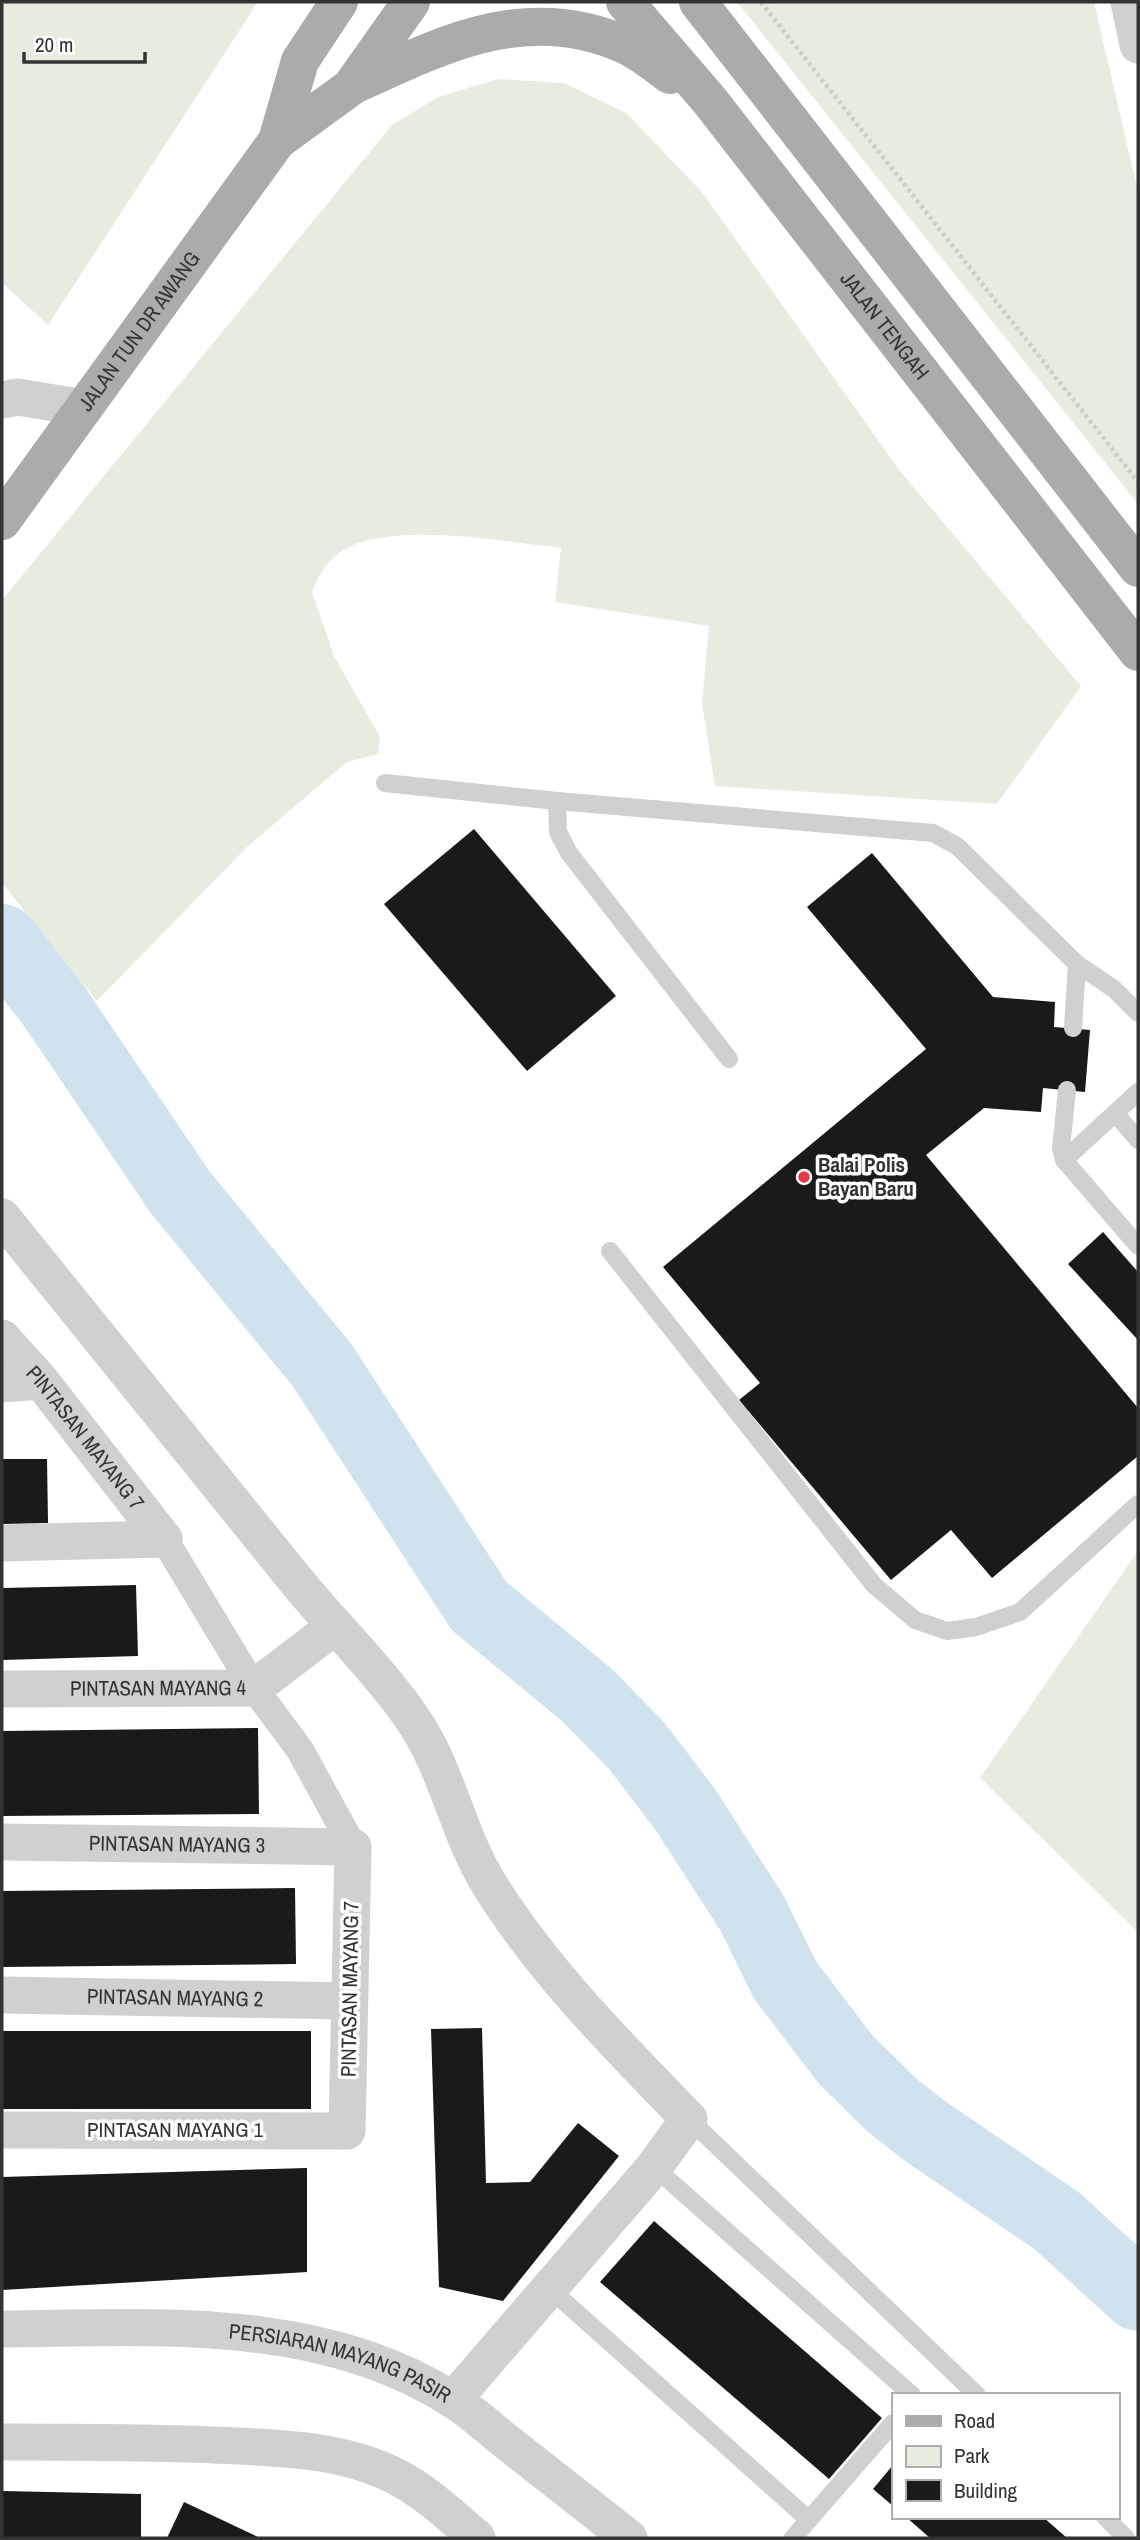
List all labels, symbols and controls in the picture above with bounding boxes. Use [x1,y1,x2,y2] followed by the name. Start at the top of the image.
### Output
[24,21,145,65] scale bar
[35,30,73,59] text: 20 m
[71,245,206,417] street label: JALAN TUN DR AWANG
[834,265,936,386] street label: JALAN TENGAH
[818,1150,914,1203] place label: Balai Polis Bayan Baru
[796,1169,812,1185] marker: Balai Polis Bayan Baru
[20,1359,151,1516] street label: PINTASAN MAYANG 7
[70,1673,247,1703] street label: PINTASAN MAYANG 4
[89,1828,265,1860] street label: PINTASAN MAYANG 3
[333,1901,366,2077] street label: PINTASAN MAYANG 7
[87,1981,263,2014] street label: PINTASAN MAYANG 2
[87,2115,263,2144] street label: PINTASAN MAYANG 1
[228,2316,457,2409] street label: PERSIARAN MAYANG PASIR
[892,2393,1119,2519] legend
[954,2406,995,2435] text: Road
[954,2441,990,2470] text: Park
[954,2476,1018,2505] text: Building

